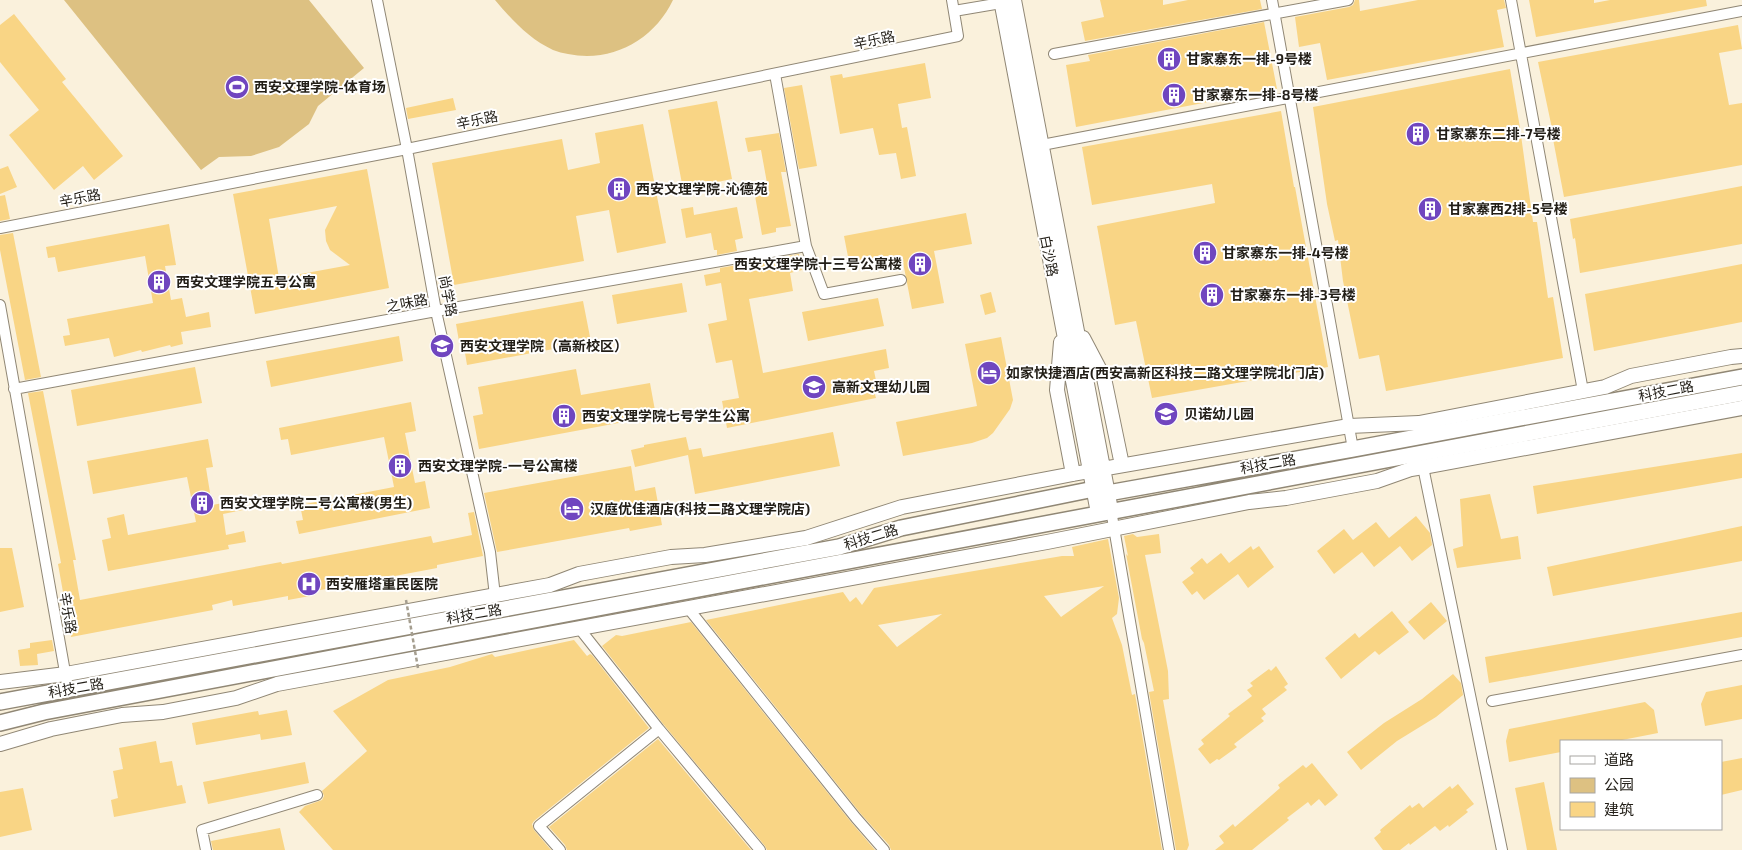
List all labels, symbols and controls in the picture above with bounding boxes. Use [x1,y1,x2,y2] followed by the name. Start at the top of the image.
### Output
[852,27,896,52] street label: 辛乐路
[1156,46,1182,72] building icon: 甘家寨东一排-9号楼
[1186,50,1312,67] place label: 甘家寨东一排-9号楼
[224,74,250,100] sports icon: 西安文理学院-体育场
[254,78,386,95] place label: 西安文理学院-体育场
[1161,82,1187,108] building icon: 甘家寨东一排-8号楼
[1192,86,1319,103] place label: 甘家寨东一排-8号楼
[455,107,499,132] street label: 辛乐路
[1405,121,1431,147] building icon: 甘家寨东二排-7号楼
[1436,125,1561,142] place label: 甘家寨东二排-7号楼
[606,176,632,202] building icon: 西安文理学院-沁德苑
[636,180,768,197] place label: 西安文理学院-沁德苑
[58,185,102,210] street label: 辛乐路
[1417,196,1443,222] building icon: 甘家寨西2排-5号楼
[1448,200,1568,217] place label: 甘家寨西2排-5号楼
[1037,234,1062,278] street label: 白沙路
[1192,240,1218,266] building icon: 甘家寨东一排-4号楼
[1222,244,1349,261] place label: 甘家寨东一排-4号楼
[907,251,933,277] building icon: 西安文理学院十三号公寓楼
[734,255,902,272] place label: 西安文理学院十三号公寓楼
[146,269,172,295] building icon: 西安文理学院五号公寓
[176,273,316,290] place label: 西安文理学院五号公寓
[436,274,461,318] street label: 尚学路
[1199,282,1225,308] building icon: 甘家寨东一排-3号楼
[1230,286,1356,303] place label: 甘家寨东一排-3号楼
[385,290,429,315] street label: 之味路
[429,333,455,359] school or university icon: 西安文理学院（高新校区）
[460,337,628,354] place label: 西安文理学院（高新校区）
[976,360,1002,386] hotel icon: 如家快捷酒店(西安高新区科技二路文理学院北门店)
[1006,364,1324,381] place label: 如家快捷酒店(西安高新区科技二路文理学院北门店)
[801,374,827,400] school or university icon: 高新文理幼儿园
[1637,377,1695,404] street label: 科技二路
[832,378,930,395] place label: 高新文理幼儿园
[1153,401,1179,427] school or university icon: 贝诺幼儿园
[551,403,577,429] building icon: 西安文理学院七号学生公寓
[1184,405,1254,422] place label: 贝诺幼儿园
[582,407,750,424] place label: 西安文理学院七号学生公寓
[1239,450,1297,477] street label: 科技二路
[387,453,413,479] building icon: 西安文理学院-一号公寓楼
[418,457,578,474] place label: 西安文理学院-一号公寓楼
[189,490,215,516] building icon: 西安文理学院二号公寓楼(男生)
[220,494,412,511] place label: 西安文理学院二号公寓楼(男生)
[559,496,585,522] hotel icon: 汉庭优佳酒店(科技二路文理学院店)
[590,500,810,517] place label: 汉庭优佳酒店(科技二路文理学院店)
[842,520,900,553] street label: 科技二路
[296,571,322,597] hospital icon: 西安雁塔重民医院
[326,575,438,592] place label: 西安雁塔重民医院
[56,591,81,635] street label: 辛乐路
[445,600,503,627] street label: 科技二路
[47,674,105,701] street label: 科技二路
[1560,740,1722,830] legend
[1604,750,1634,768] text: 道路
[1604,775,1634,793] text: 公园
[1604,800,1634,818] text: 建筑

